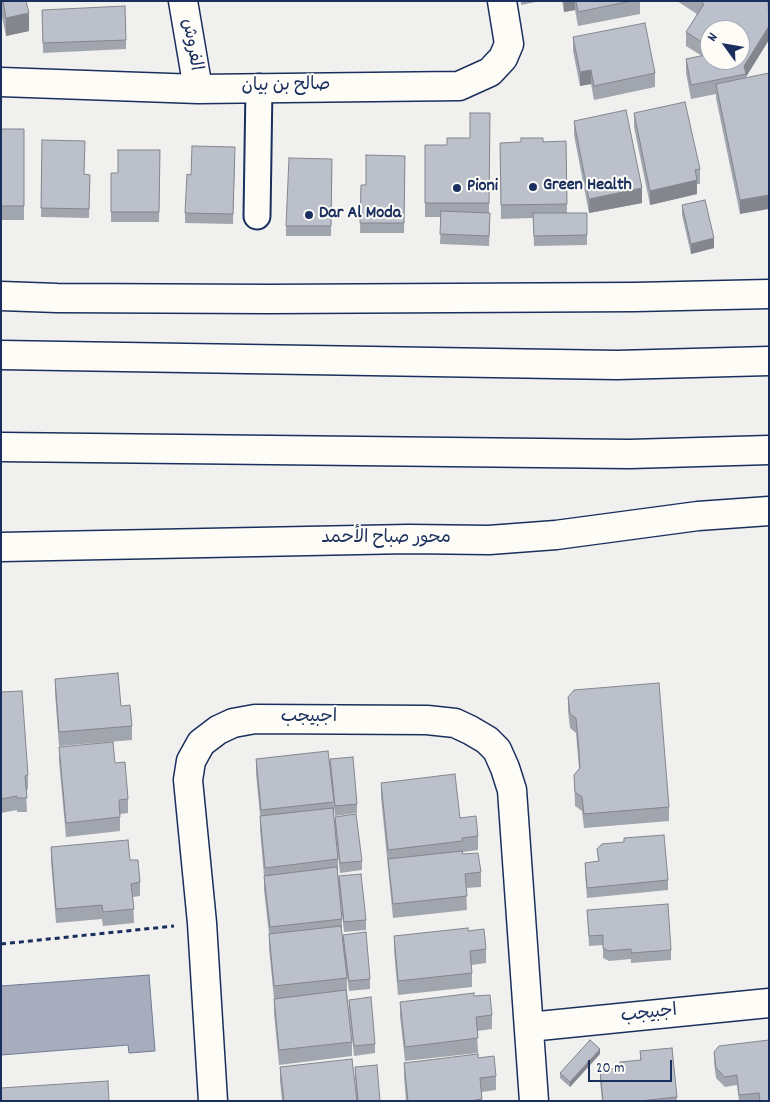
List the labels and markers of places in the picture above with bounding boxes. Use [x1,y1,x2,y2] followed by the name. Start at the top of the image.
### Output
[543,176,632,198] place label: Green Health
[467,177,498,199] place label: Pioni
[527,181,539,193] marker: Green Health
[451,182,463,194] marker: Pioni
[319,204,401,226] place label: Dar Al Moda
[303,209,315,221] marker: Dar Al Moda

